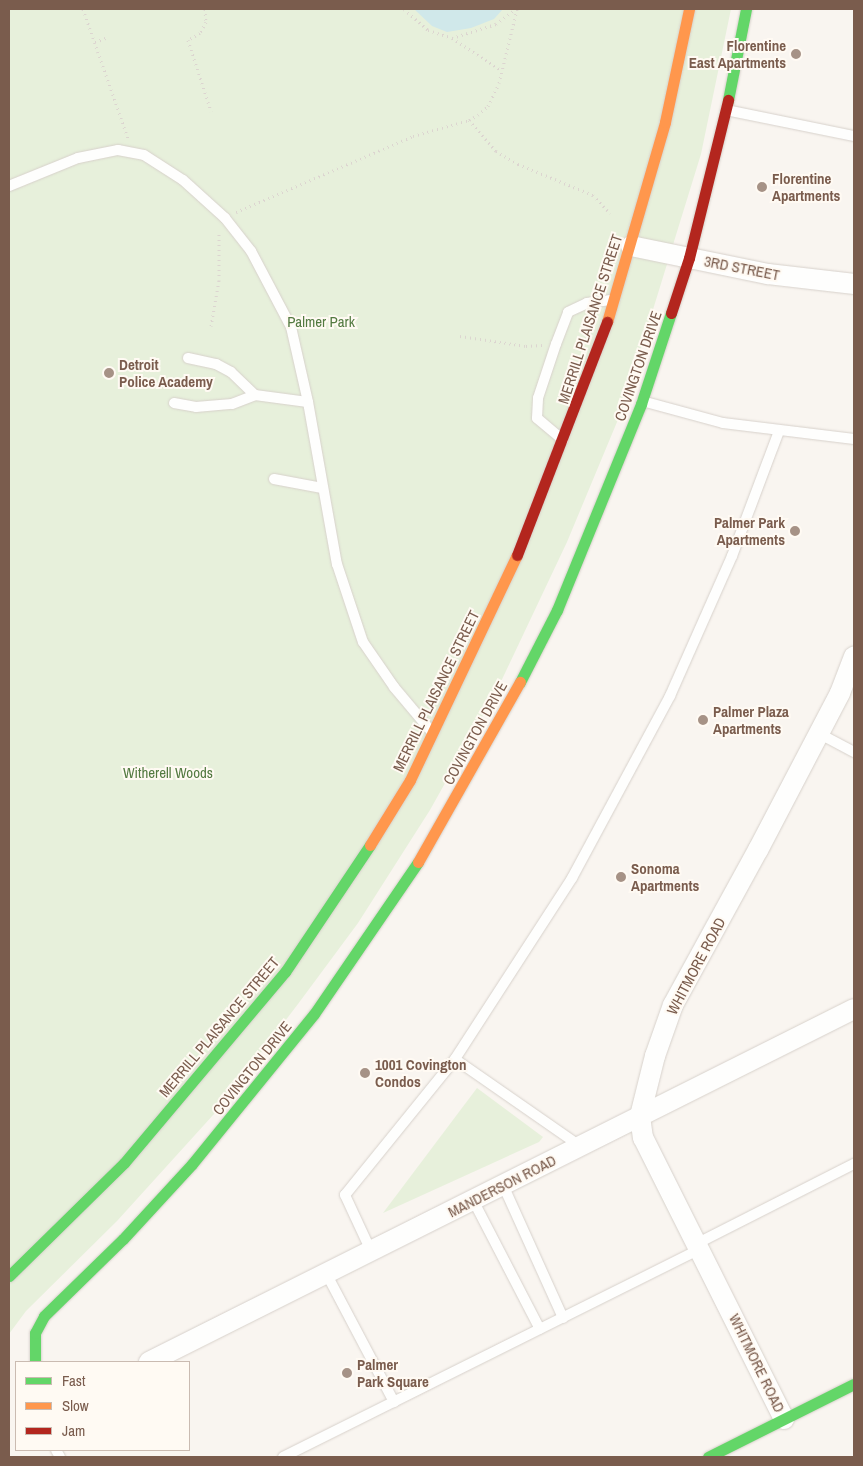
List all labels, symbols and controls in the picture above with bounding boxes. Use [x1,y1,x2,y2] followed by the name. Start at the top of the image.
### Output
[688,36,786,71] place label: Florentine East Apartments
[790,48,802,60] marker: Florentine East Apartments
[772,169,840,204] place label: Florentine Apartments
[756,181,768,193] marker: Florentine Apartments
[554,232,626,406] street label: MERRILL PLAISANCE STREET
[703,252,781,284] street label: 3RD STREET
[611,309,665,423] street label: COVINGTON DRIVE
[287,313,355,331] park label: Palmer Park
[119,355,213,390] place label: Detroit Police Academy
[103,367,115,379] marker: Detroit Police Academy
[714,513,785,548] place label: Palmer Park Apartments
[789,525,801,537] marker: Palmer Park Apartments
[389,607,483,775] street label: MERRILL PLAISANCE STREET
[439,678,511,788] street label: COVINGTON DRIVE
[713,702,789,737] place label: Palmer Plaza Apartments
[697,714,709,726] marker: Palmer Plaza Apartments
[123,764,213,782] park label: Witherell Woods
[631,859,699,894] place label: Sonoma Apartments
[615,871,627,883] marker: Sonoma Apartments
[663,914,729,1018] street label: WHITMORE ROAD
[155,953,283,1101] street label: MERRILL PLAISANCE STREET
[209,1018,295,1118] street label: COVINGTON DRIVE
[375,1055,467,1090] place label: 1001 Covington Condos
[359,1067,371,1079] marker: 1001 Covington Condos
[445,1151,559,1221] street label: MANDERSON ROAD
[725,1311,789,1415] street label: WHITMORE ROAD
[357,1355,429,1390] place label: Palmer Park Square
[15,1361,190,1451] legend
[341,1367,353,1379] marker: Palmer Park Square
[62,1370,85,1391] text: Fast
[62,1395,89,1416] text: Slow
[62,1420,85,1441] text: Jam

